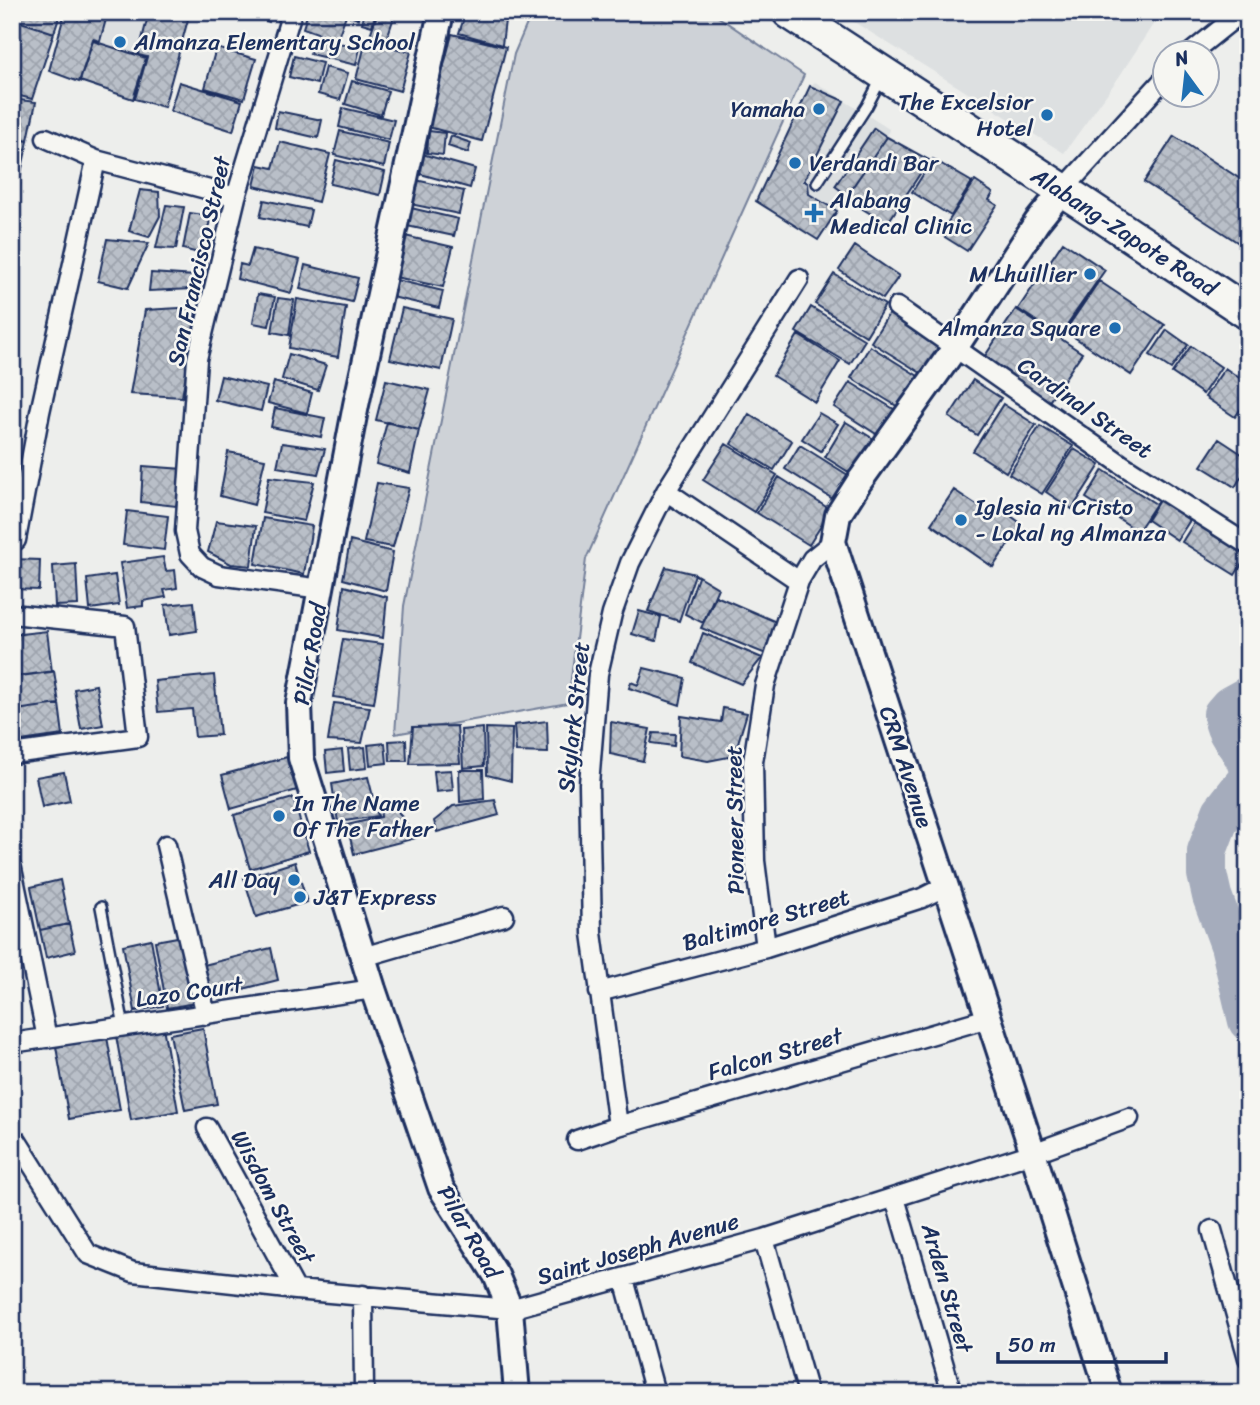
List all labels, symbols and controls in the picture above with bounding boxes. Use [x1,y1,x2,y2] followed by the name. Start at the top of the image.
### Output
[133,22,415,63] place label: Almanza Elementary School
[112,34,128,50] marker: Almanza Elementary School
[1152,38,1222,108] north arrow
[1170,40,1193,76] text: N
[898,82,1035,149] place label: The Excelsior Hotel
[730,89,805,130] place label: Yamaha
[811,101,827,117] marker: Yamaha
[1039,107,1055,123] marker: The Excelsior Hotel
[809,143,940,184] place label: Verdandi Bar
[155,150,243,370] street label: San Francisco Street
[787,155,803,171] marker: Verdandi Bar
[1022,156,1227,309] street label: Alabang-Zapote Road
[829,180,973,247] place label: Alabang Medical Clinic
[804,203,824,223] marker: Alabang Medical Clinic
[969,254,1078,295] place label: M Lhuillier
[1082,266,1098,282] marker: M Lhuillier
[937,308,1101,349] place label: Almanza Square
[1107,320,1123,336] marker: Almanza Square
[1009,346,1161,470] street label: Cardinal Street
[974,487,1167,554] place label: Iglesia ni Cristo - Lokal ng Almanza
[953,512,969,528] marker: Iglesia ni Cristo - Lokal ng Almanza
[281,598,339,708] street label: Pilar Road
[546,640,602,794] street label: Skylark Street
[867,701,945,833] street label: CRM Avenue
[713,745,757,895] street label: Pioneer Street
[292,783,434,850] place label: In The Name Of The Father
[271,808,287,824] marker: In The Name Of The Father
[208,860,280,901] place label: All Day
[286,872,302,888] marker: All Day
[313,877,437,918] place label: J&T Express
[678,877,854,963] street label: Baltimore Street
[292,889,308,905] marker: J&T Express
[133,964,247,1020] street label: Lazo Court
[703,1015,849,1093] street label: Falcon Street
[219,1122,328,1273] street label: Wisdom Street
[426,1177,513,1288] street label: Pilar Road
[532,1201,744,1297] street label: Saint Joseph Avenue
[909,1217,986,1359] street label: Arden Street
[998,1321,1166,1365] scale bar
[1008,1326,1056,1364] text: 50 m

